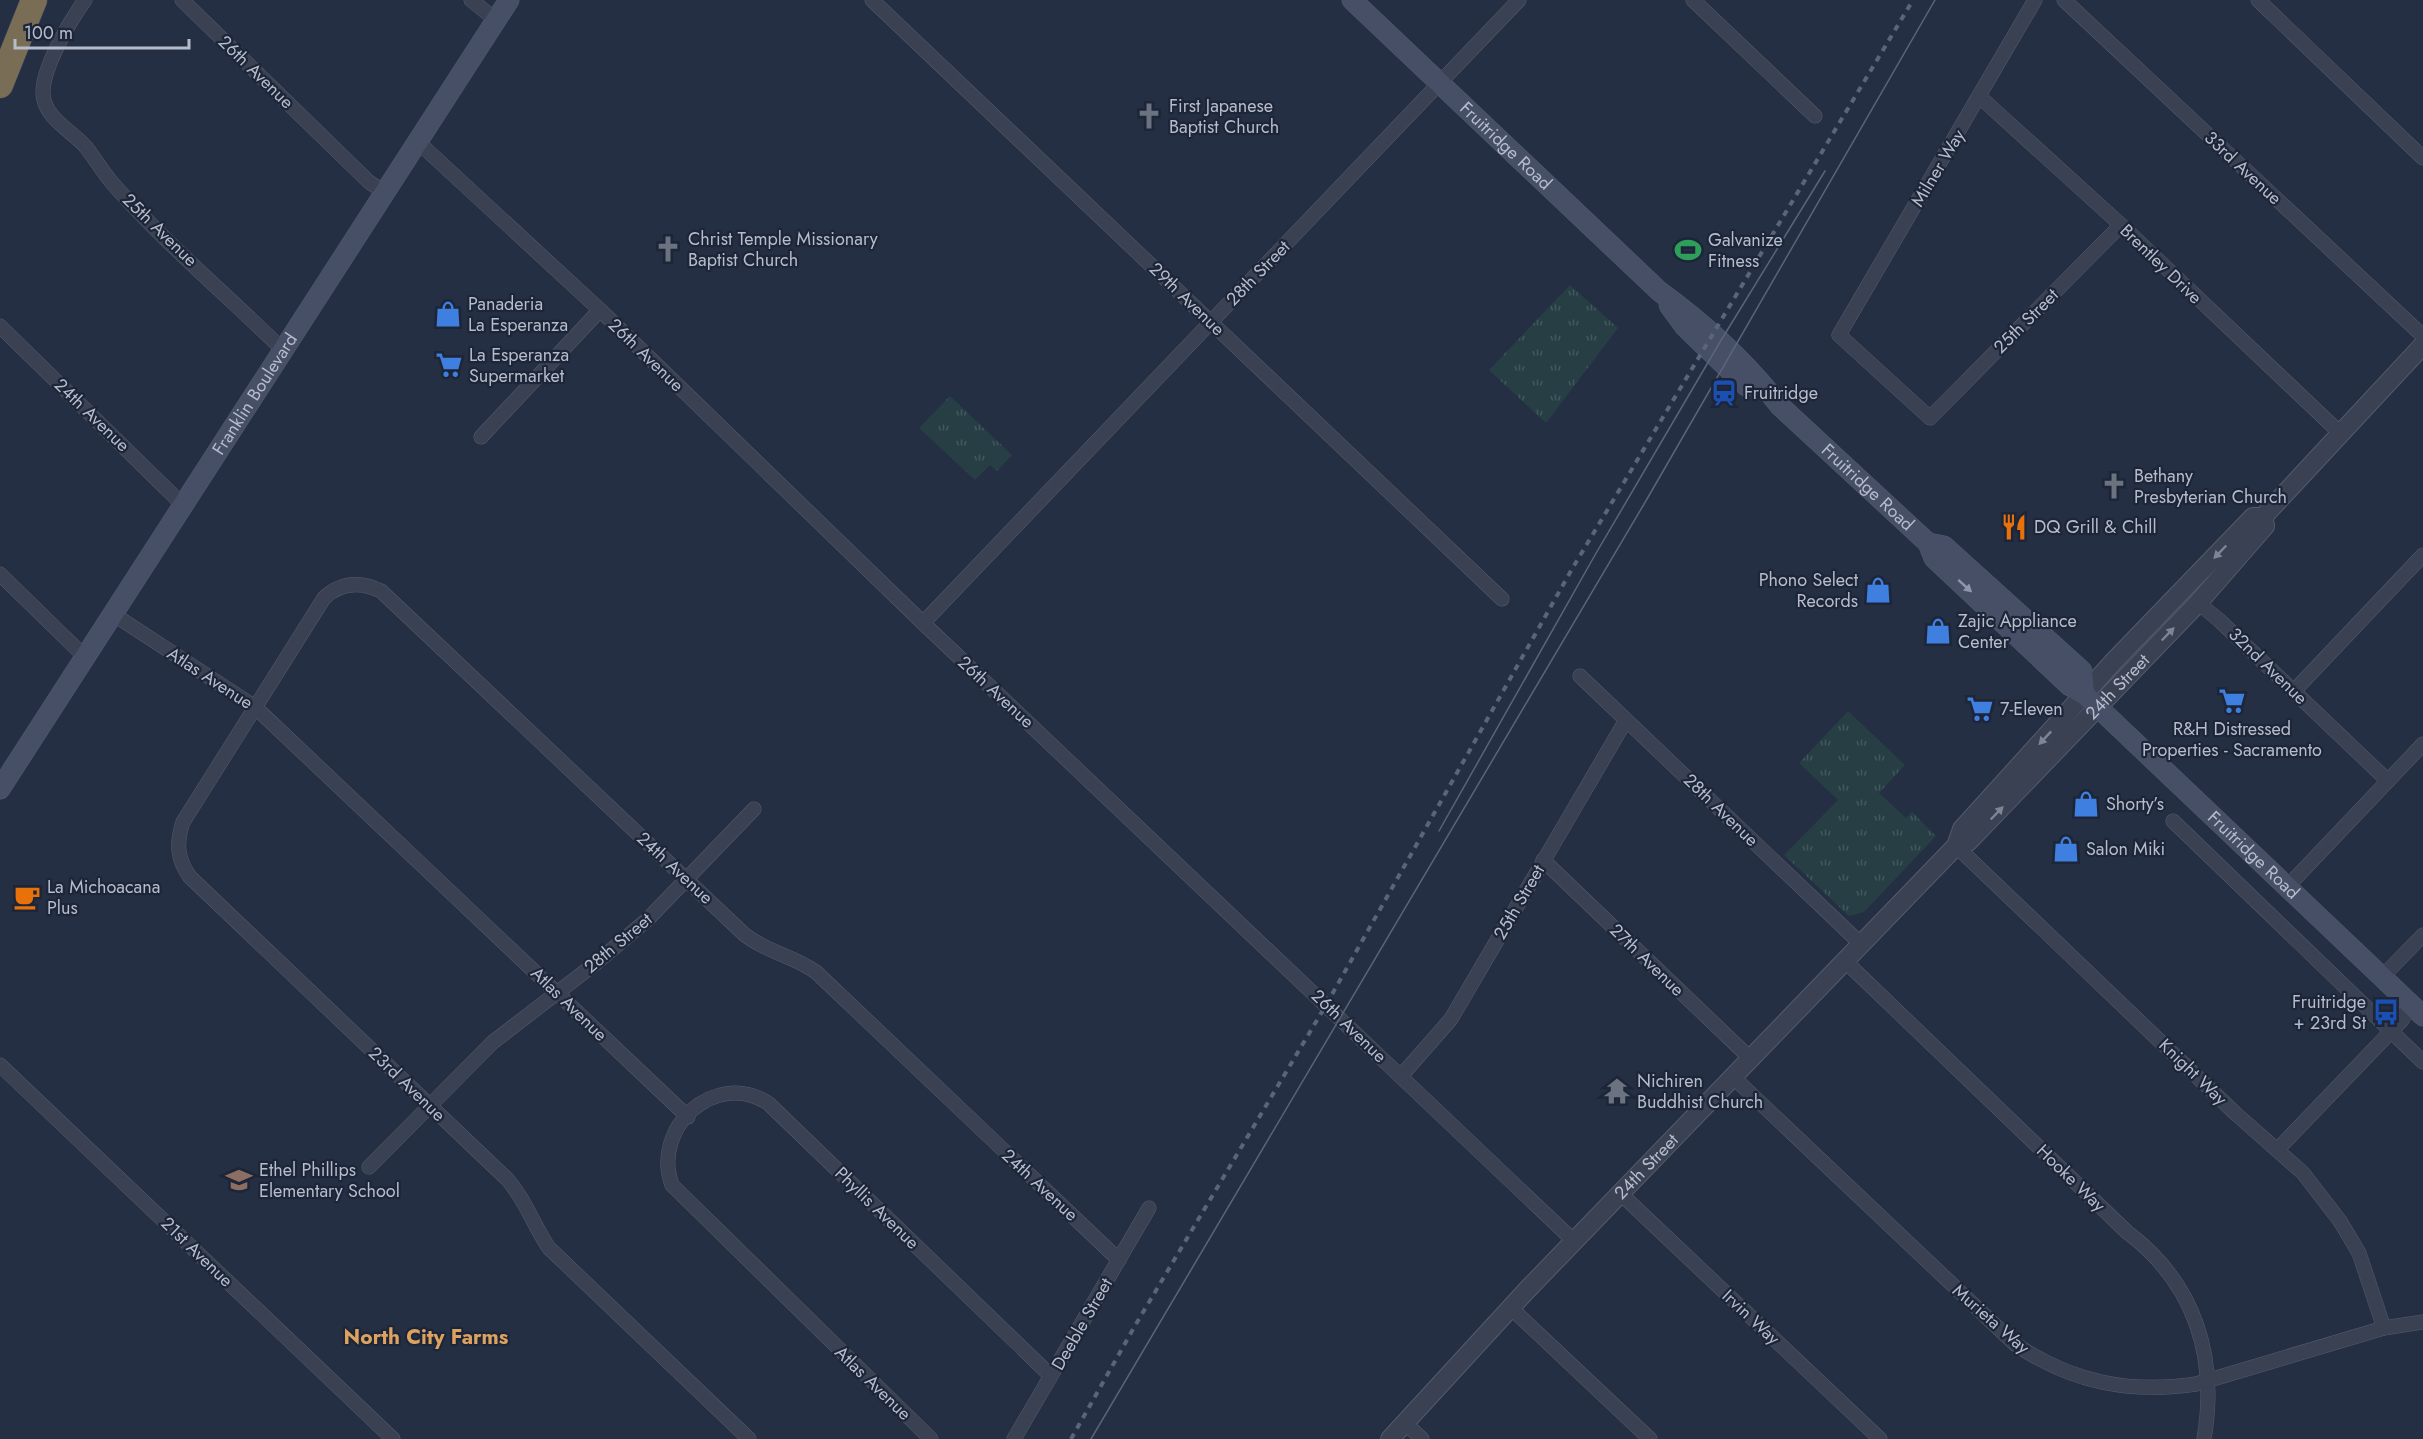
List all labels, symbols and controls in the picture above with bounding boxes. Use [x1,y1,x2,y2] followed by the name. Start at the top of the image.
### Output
[15,12,189,50] scale bar
[24,20,73,46] text: 100 m
[212,29,300,115] street label: 26th Avenue
[1169,93,1279,140] place label: First Japanese Baptist Church
[1454,96,1558,196] street label: Fruitridge Road
[1134,101,1164,131] church icon: First Japanese Baptist Church
[1905,124,1971,212] street label: Milner Way
[2198,125,2288,211] street label: 33rd Avenue
[117,187,203,273] street label: 25th Avenue
[2114,218,2208,310] street label: Brentley Drive
[688,226,878,273] place label: Christ Temple Missionary Baptist Church
[1708,227,1783,274] place label: Galvanize Fitness
[653,234,683,264] church icon: Christ Temple Missionary Baptist Church
[1220,234,1296,312] street label: 28th Street
[1673,235,1703,265] sports icon: Galvanize Fitness
[1143,256,1231,342] street label: 29th Avenue
[1988,282,2065,359] street label: 25th Street
[468,291,568,338] place label: Panaderia La Esperanza
[433,299,463,329] shop icon: Panaderia La Esperanza
[602,312,690,398] street label: 26th Avenue
[206,328,304,460] street label: Franklin Boulevard
[469,342,569,389] place label: La Esperanza Supermarket
[434,350,464,380] supermarket icon: La Esperanza Supermarket
[48,372,136,458] street label: 24th Avenue
[1709,378,1739,408] station icon: Fruitridge
[1744,380,1818,406] place label: Fruitridge
[1816,438,1920,537] street label: Fruitridge Road
[2134,463,2287,510] place label: Bethany Presbyterian Church
[2099,471,2129,501] church icon: Bethany Presbyterian Church
[1999,512,2029,542] restaurant icon: DQ Grill & Chill
[2034,514,2157,540] place label: DQ Grill & Chill
[2213,544,2227,559] one-way arrow
[1759,567,1859,614] place label: Phono Select Records
[1863,575,1893,605] shop icon: Phono Select Records
[1957,579,1972,592] one-way arrow
[1958,608,2077,655] place label: Zajic Appliance Center
[1923,616,1953,646] shop icon: Zajic Appliance Center
[2223,621,2313,711] street label: 32nd Avenue
[2160,627,2174,641] one-way arrow
[162,640,258,716] street label: Atlas Avenue
[2079,647,2156,726] street label: 24th Street
[952,650,1040,734] street label: 26th Avenue
[2217,686,2247,716] supermarket icon: R&H Distressed Properties - Sacramento
[1965,694,1995,724] supermarket icon: 7-Eleven
[2000,696,2063,722] place label: 7-Eleven
[2142,716,2322,763] place label: R&H Distressed Properties - Sacramento
[2039,730,2052,745] one-way arrow
[1678,768,1764,852] street label: 28th Avenue
[2071,789,2101,819] shop icon: Shorty’s
[2106,791,2164,817] place label: Shorty’s
[2202,805,2305,905] street label: Fruitridge Road
[1990,806,2004,820] one-way arrow
[631,826,719,910] street label: 24th Avenue
[2051,834,2081,864] shop icon: Salon Miki
[2086,836,2165,862] place label: Salon Miki
[1487,859,1551,944] street label: 25th Street
[47,874,160,921] place label: La Michoacana Plus
[12,882,42,912] cafe icon: La Michoacana Plus
[578,906,658,979] street label: 28th Street
[1604,918,1690,1002] street label: 27th Avenue
[525,961,613,1047] street label: Atlas Avenue
[1305,983,1393,1069] street label: 26th Avenue
[2292,989,2367,1036] place label: Fruitridge + 23rd St
[2371,997,2401,1027] bus stop icon: Fruitridge + 23rd St
[2153,1033,2233,1111] street label: Knight Way
[363,1041,451,1127] street label: 23rd Avenue
[1637,1068,1763,1115] place label: Nichiren Buddhist Church
[1602,1076,1632,1106] temple icon: Nichiren Buddhist Church
[1608,1127,1685,1205] street label: 24th Street
[2031,1138,2112,1218] street label: Hooke Way
[996,1143,1084,1227] street label: 24th Avenue
[259,1157,400,1204] place label: Ethel Phillips Elementary School
[829,1161,925,1255] street label: Phyllis Avenue
[224,1165,254,1195] school or university icon: Ethel Phillips Elementary School
[155,1211,239,1293] street label: 21st Avenue
[1045,1272,1119,1375] street label: Deeble Street
[1947,1278,2035,1360] street label: Murieta Way
[1716,1283,1786,1351] street label: Irvin Way
[344,1322,509,1352] district label: North City Farms
[829,1340,917,1426] street label: Atlas Avenue

